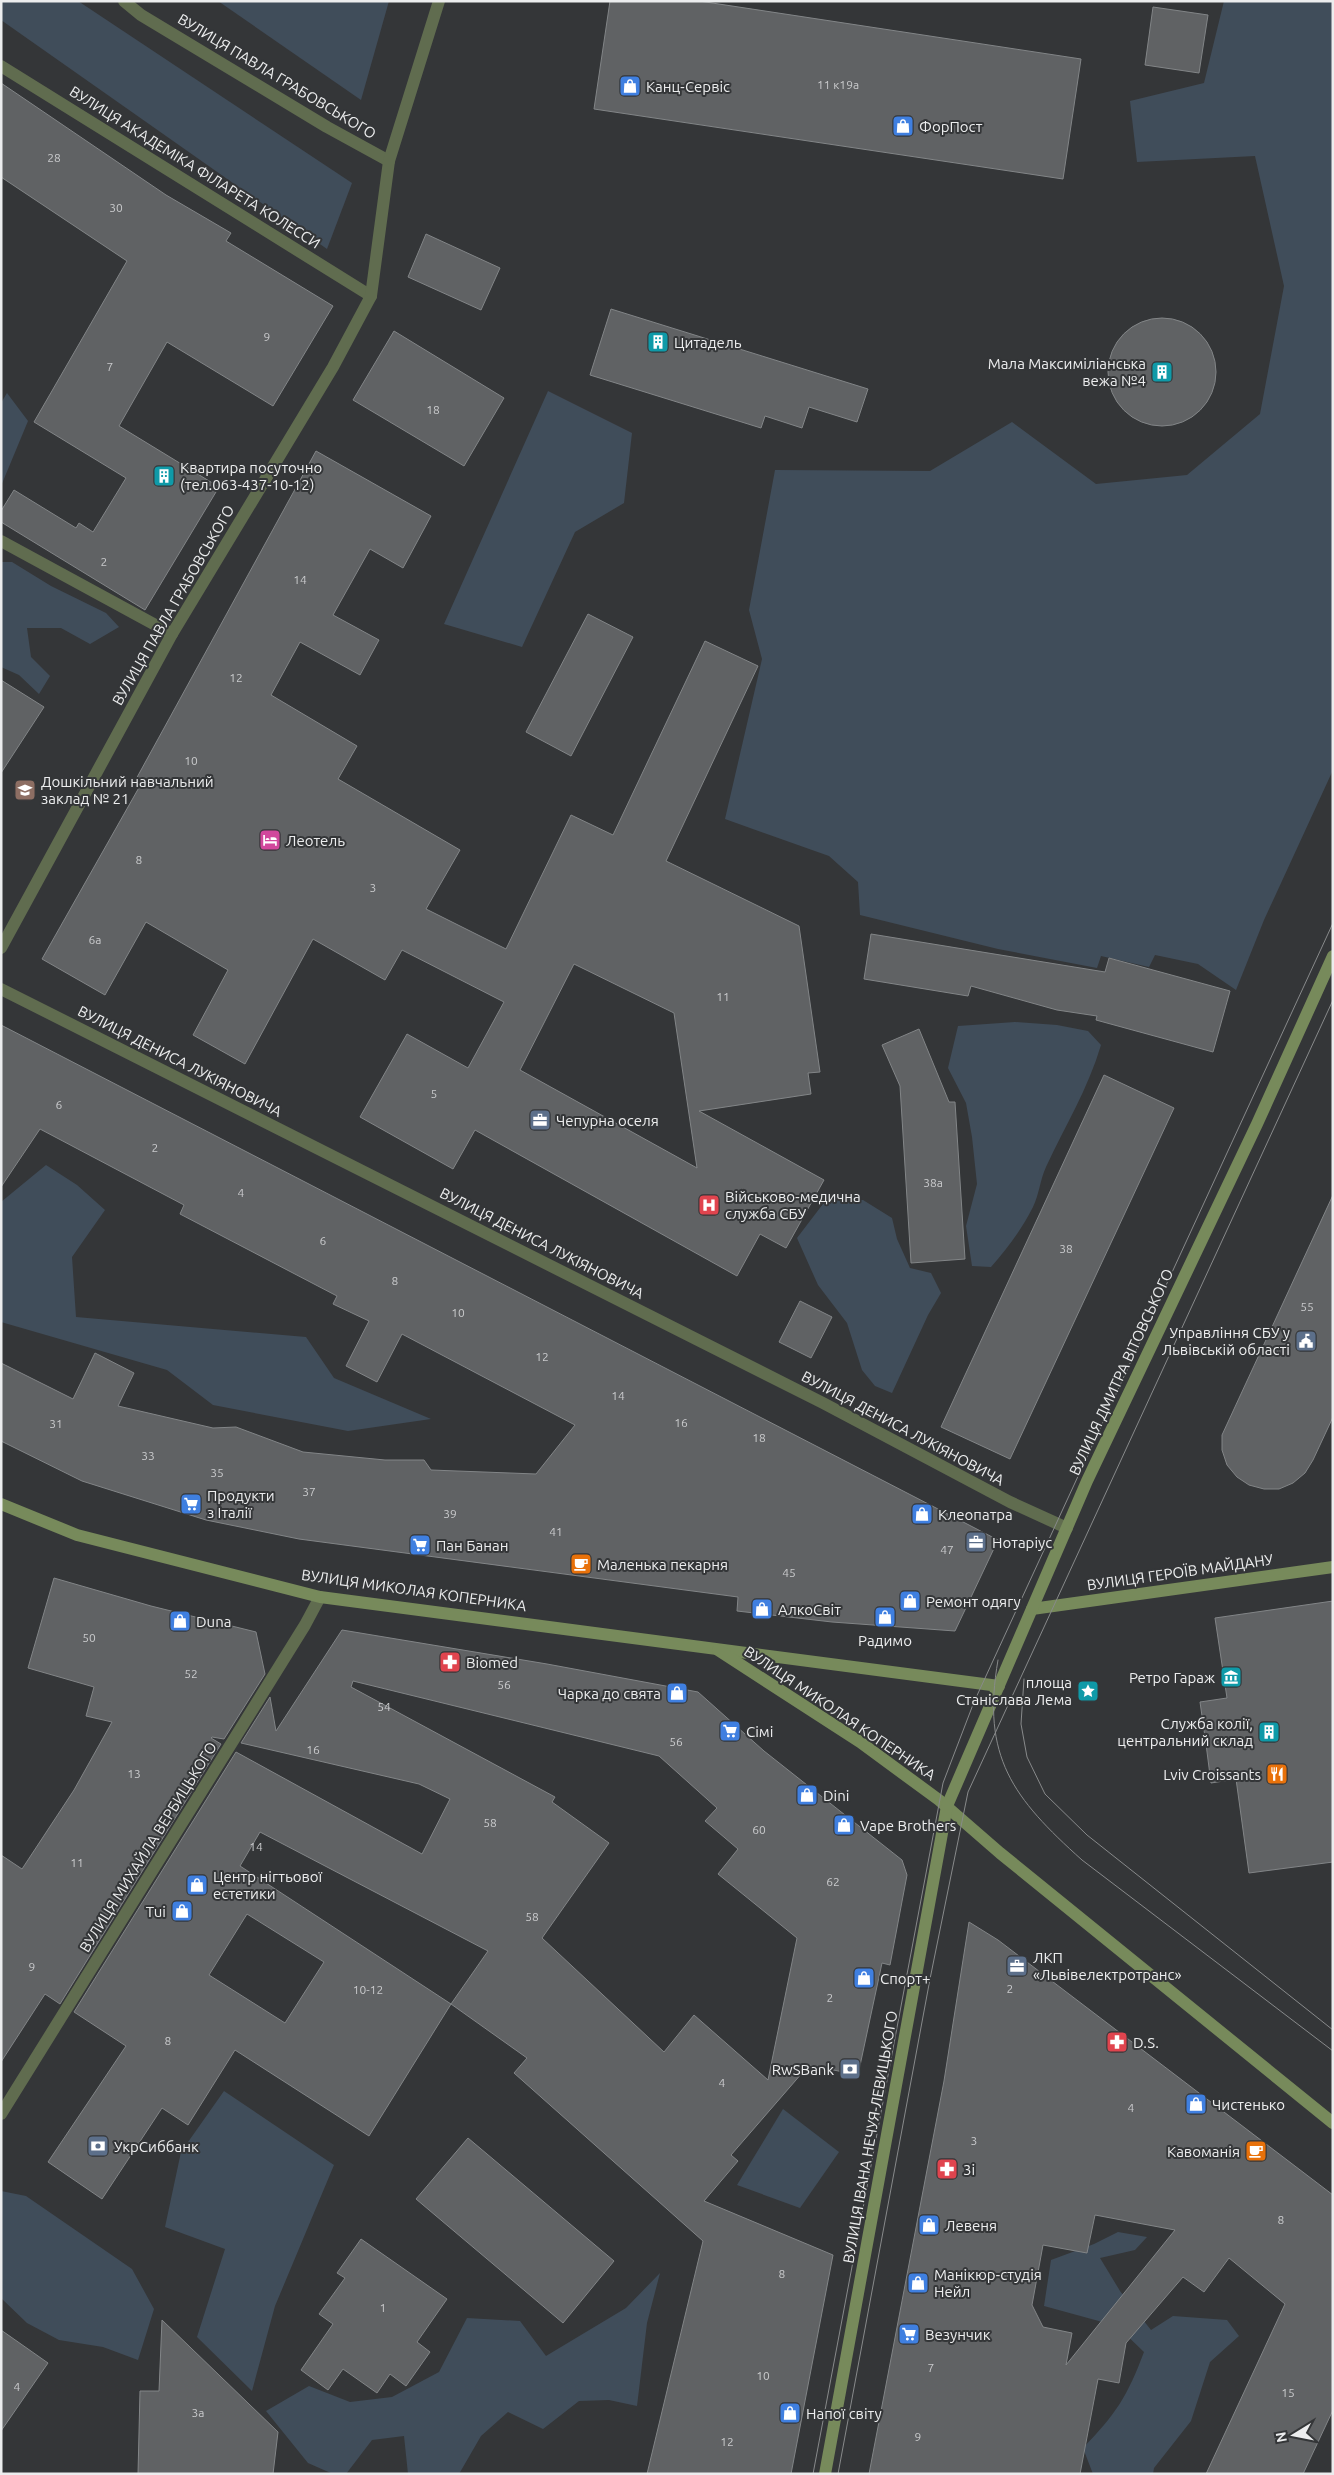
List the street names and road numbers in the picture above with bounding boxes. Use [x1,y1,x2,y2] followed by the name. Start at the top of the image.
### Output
[175,10,379,142] street label: ВУЛИЦЯ ПАВЛА ГРАБОВСЬКОГО
[67,82,323,252] street label: ВУЛИЦЯ АКАДЕМІКА ФІЛАРЕТА КОЛЕССИ
[109,502,237,708] street label: ВУЛИЦЯ ПАВЛА ГРАБОВСЬКОГО
[75,1002,285,1120] street label: ВУЛИЦЯ ДЕНИСА ЛУКІЯНОВИЧА
[437,1184,647,1302] street label: ВУЛИЦЯ ДЕНИСА ЛУКІЯНОВИЧА
[1066,1266,1176,1478] street label: ВУЛИЦЯ ДМИТРА ВІТОВСЬКОГО
[799,1367,1007,1489] street label: ВУЛИЦЯ ДЕНИСА ЛУКІЯНОВИЧА
[1086,1550,1275,1593] street label: ВУЛИЦЯ ГЕРОЇВ МАЙДАНУ
[300,1566,528,1614] street label: ВУЛИЦЯ МИКОЛАЯ КОПЕРНИКА
[741,1642,939,1784] street label: ВУЛИЦЯ МИКОЛАЯ КОПЕРНИКА
[76,1739,220,1955] street label: ВУЛИЦЯ МИХАЙЛА ВЕРБИЦЬКОГО
[839,2009,901,2265] street label: ВУЛИЦЯ ІВАНА НЕЧУЯ-ЛЕВИЦЬКОГО

